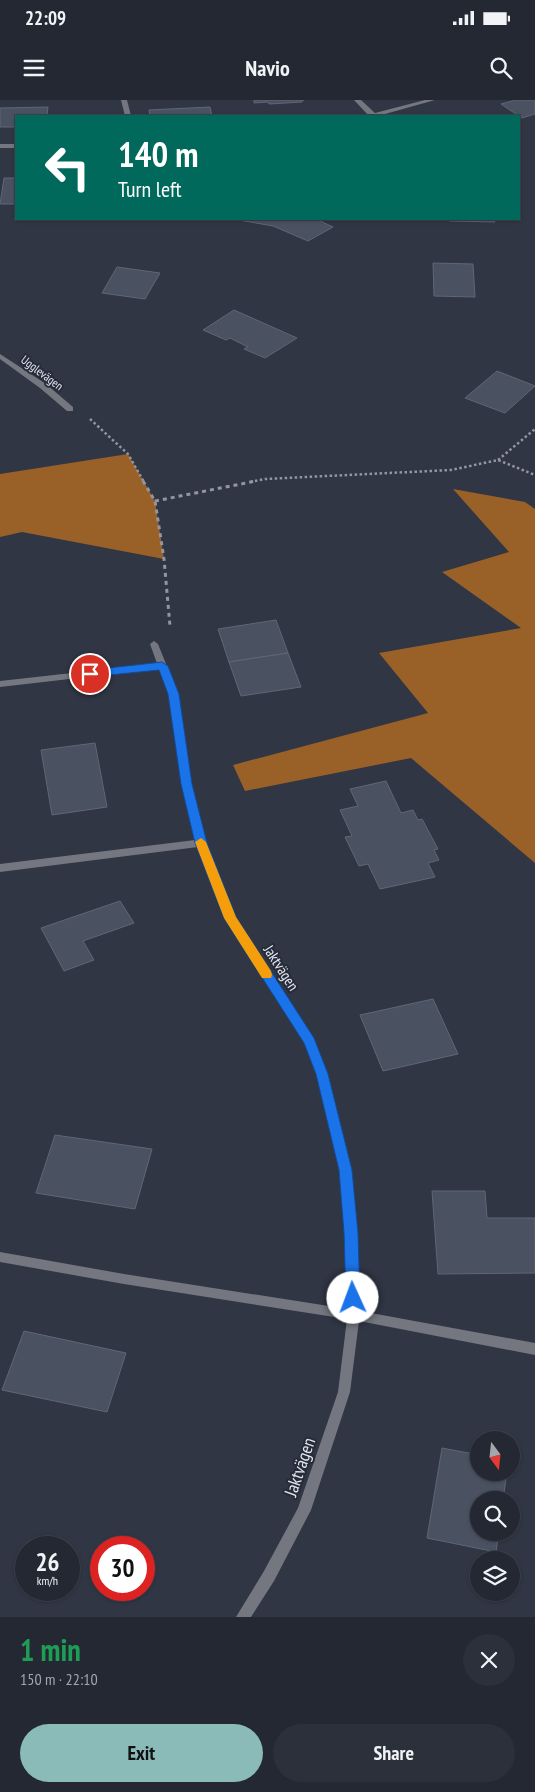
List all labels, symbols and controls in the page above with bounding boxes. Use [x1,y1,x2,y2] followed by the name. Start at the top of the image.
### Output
[25,6,66,30] text: 22:09
[20,54,48,82] icon: menu
[245,54,290,82] text: Navio
[487,54,515,82] icon: search
[118,131,199,177] text: 140 m
[35,135,100,200] icon: left
[118,175,182,203] text: Turn left
[18,352,66,393] street label: Ugglevägen
[69,653,111,695] pin
[76,660,104,688] icon: arrive
[259,941,303,994] street label: Jaktvägen
[326,1271,378,1323] position arrow
[470,1431,520,1481] north arrow
[470,1431,520,1601] map controls
[278,1434,320,1500] street label: Jaktvägen
[470,1491,520,1541] button: search
[90,1536,155,1601] speed limit sign: 30
[36,1546,59,1578] text: 26
[470,1551,520,1601] button: layers
[37,1573,58,1588] text: km/h
[20,1630,81,1669] text: 1 min
[463,1634,515,1686] button: close
[20,1669,98,1689] text: 150 m · 22:10
[20,1724,263,1782] button: Exit
[273,1724,515,1782] button: Share

